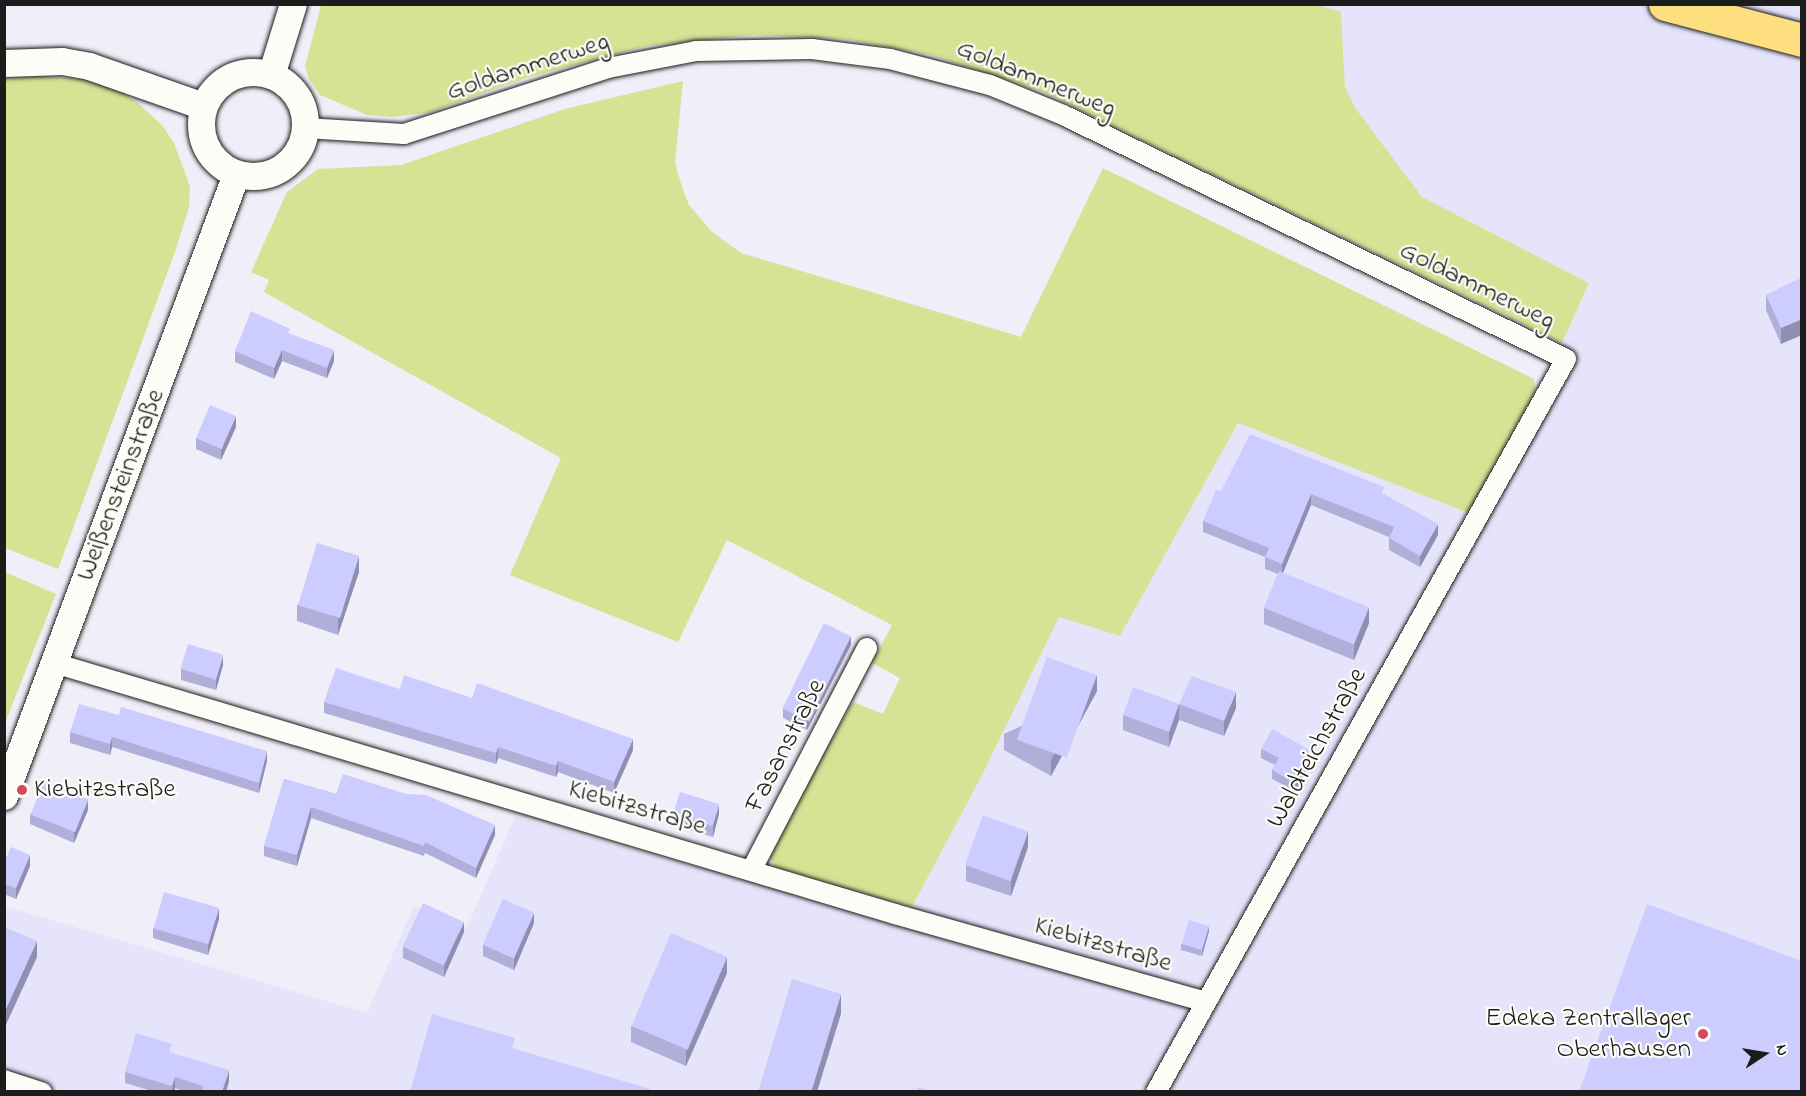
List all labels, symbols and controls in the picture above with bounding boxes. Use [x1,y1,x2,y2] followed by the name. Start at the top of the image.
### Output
[443,26,613,108] street label: Goldammerweg
[952,32,1120,126] street label: Goldammerweg
[1394,234,1560,338] street label: Goldammerweg
[70,385,172,585] street label: Weißensteinstraße
[1260,662,1374,834] street label: Waldteichstraße
[738,674,834,818] street label: Fasanstraße
[565,773,709,843] street label: Kiebitzstraße
[34,774,176,806] place label: Kiebitzstraße
[15,783,29,797] marker: Kiebitzstraße
[1031,910,1175,980] street label: Kiebitzstraße
[1485,1002,1691,1065] place label: Edeka Zentrallager Oberhausen
[1734,1024,1794,1084] north arrow
[1696,1027,1710,1041] marker: Edeka Zentrallager Oberhausen
[1769,1042,1794,1058] text: N

